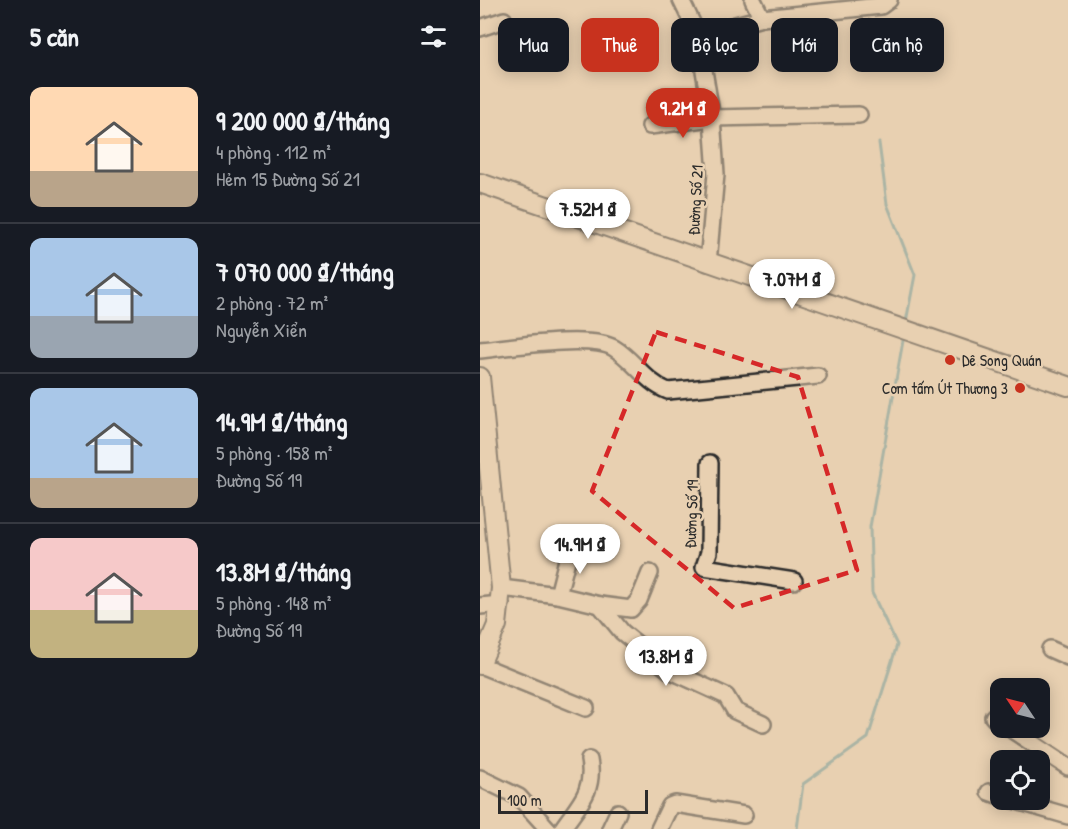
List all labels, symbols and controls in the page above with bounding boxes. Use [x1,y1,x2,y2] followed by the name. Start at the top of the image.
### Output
[498,18,569,72] chip: Mua
[581,18,659,72] chip: Thuê
[671,18,759,72] chip: Bộ lọc
[771,18,838,72] chip: Mới
[850,18,944,72] chip: Căn hộ
[30,19,79,54] text: 5 căn
[417,20,450,53] icon: filters
[634,88,732,139] pin: 9.2M ₫
[660,94,706,121] text: 9.2M ₫
[216,103,390,138] text: 9 200 000 ₫/tháng
[78,111,150,183] icon: home
[216,138,331,165] text: 4 phòng · 112 m²
[682,164,708,236] street label: Đường Số 21
[216,165,360,192] text: Hẻm 15 Đường Số 21
[533,189,643,240] pin: 7.52M ₫
[559,195,617,222] text: 7.52M ₫
[216,254,394,289] text: 7 070 000 ₫/tháng
[737,259,847,310] pin: 7.07M ₫
[78,262,150,334] icon: home
[763,265,821,292] text: 7.07M ₫
[216,289,328,316] text: 2 phòng · 72 m²
[216,316,307,343] text: Nguyễn Xiển
[962,349,1042,371] place label: Dê Song Quán
[943,353,957,367] marker: Dê Song Quán
[882,377,1008,399] place label: Cơm tấm Út Thương 3
[1013,381,1027,395] marker: Cơm tấm Út Thương 3
[216,404,348,439] text: 14.9M ₫/tháng
[78,412,150,484] icon: home
[216,439,332,466] text: 5 phòng · 158 m²
[216,466,302,493] text: Đường Số 19
[679,479,703,549] street label: Đường Số 19
[525,524,635,575] pin: 14.9M ₫
[554,530,606,557] text: 14.9M ₫
[216,554,351,589] text: 13.8M ₫/tháng
[78,562,150,634] icon: home
[216,589,331,616] text: 5 phòng · 148 m²
[216,616,302,643] text: Đường Số 19
[611,636,721,687] pin: 13.8M ₫
[639,642,693,669] text: 13.8M ₫
[990,678,1050,738] north arrow
[990,678,1050,810] map controls
[990,750,1050,810] button: locate
[498,787,648,814] scale bar
[507,789,542,811] text: 100 m

